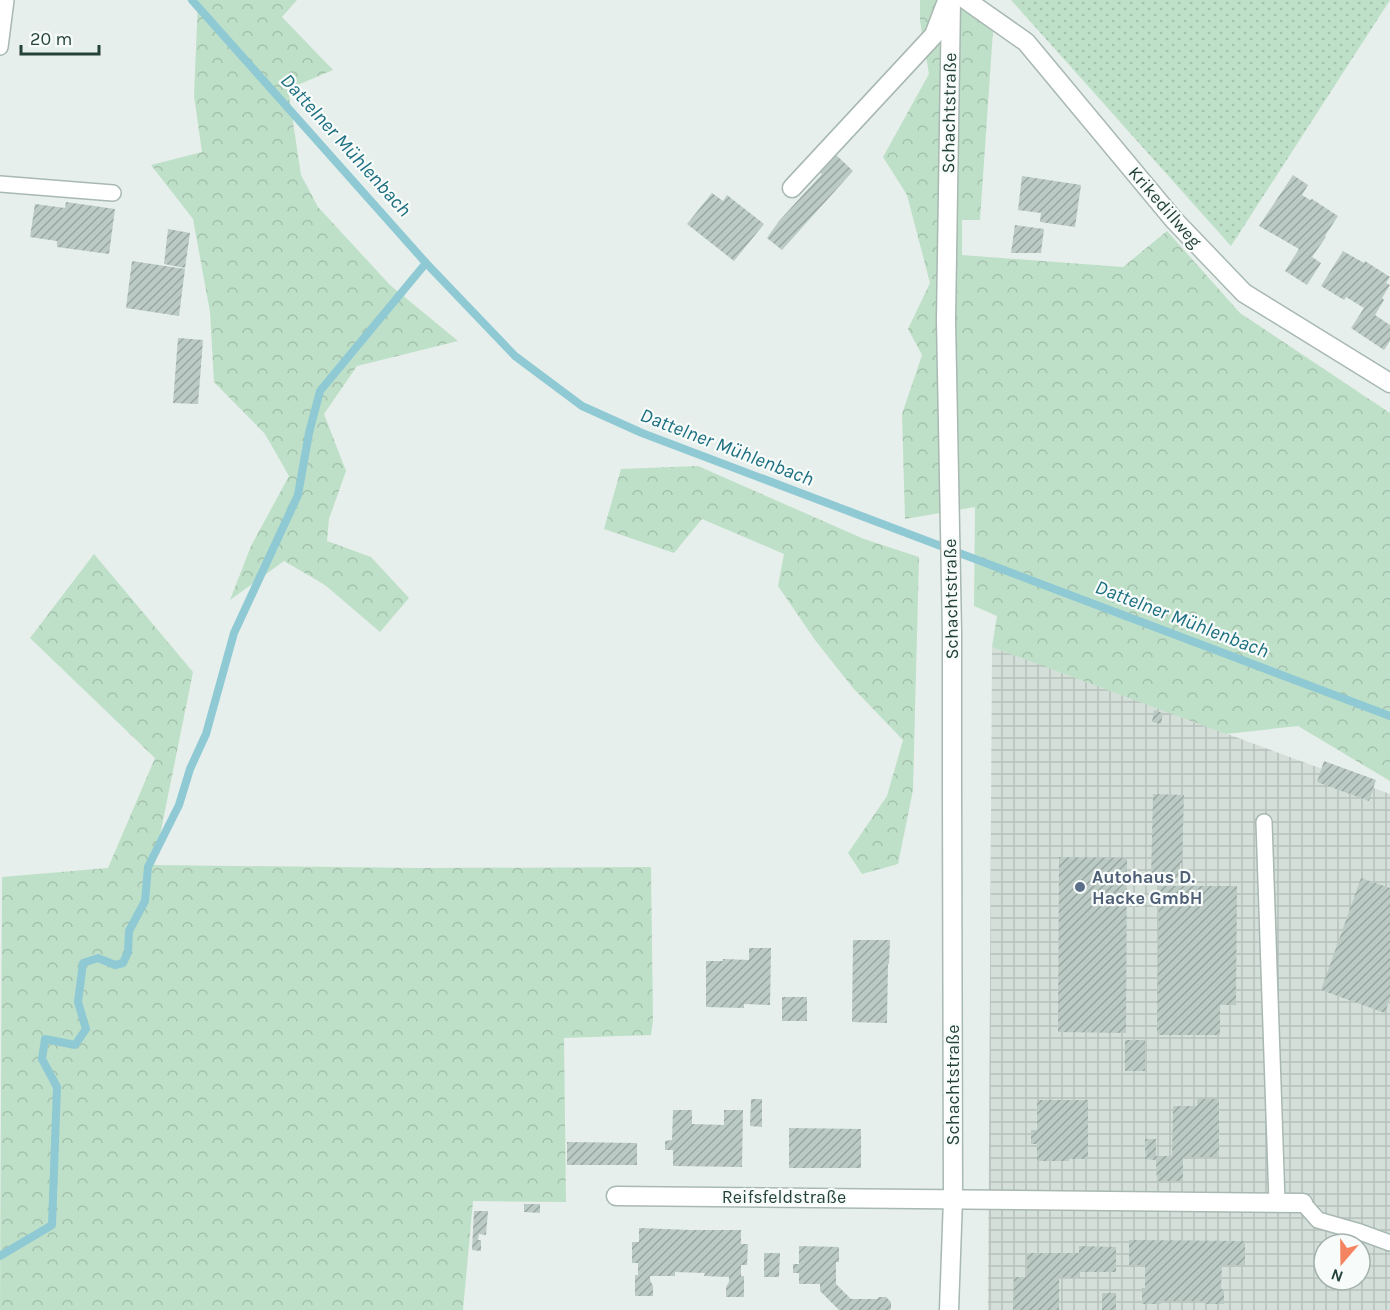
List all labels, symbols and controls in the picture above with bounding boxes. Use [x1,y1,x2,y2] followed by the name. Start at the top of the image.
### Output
[21,18,99,56] scale bar
[30,28,72,50] text: 20 m
[937,52,961,174] street label: Schachtstraße
[276,69,416,221] water label: Dattelner Mühlenbach
[1124,162,1206,252] street label: Krikedillweg
[637,403,817,491] water label: Dattelner Mühlenbach
[939,538,963,660] street label: Schachtstraße
[1092,575,1272,663] water label: Dattelner Mühlenbach
[1092,866,1203,909] place label: Autohaus D. Hacke GmbH
[1073,880,1087,894] marker: Autohaus D. Hacke GmbH
[942,1025,964,1145] street label: Schachtstraße
[722,1186,846,1208] street label: Reifsfeldstraße
[1312,1232,1372,1292] north arrow
[1328,1265,1346,1287] text: N

